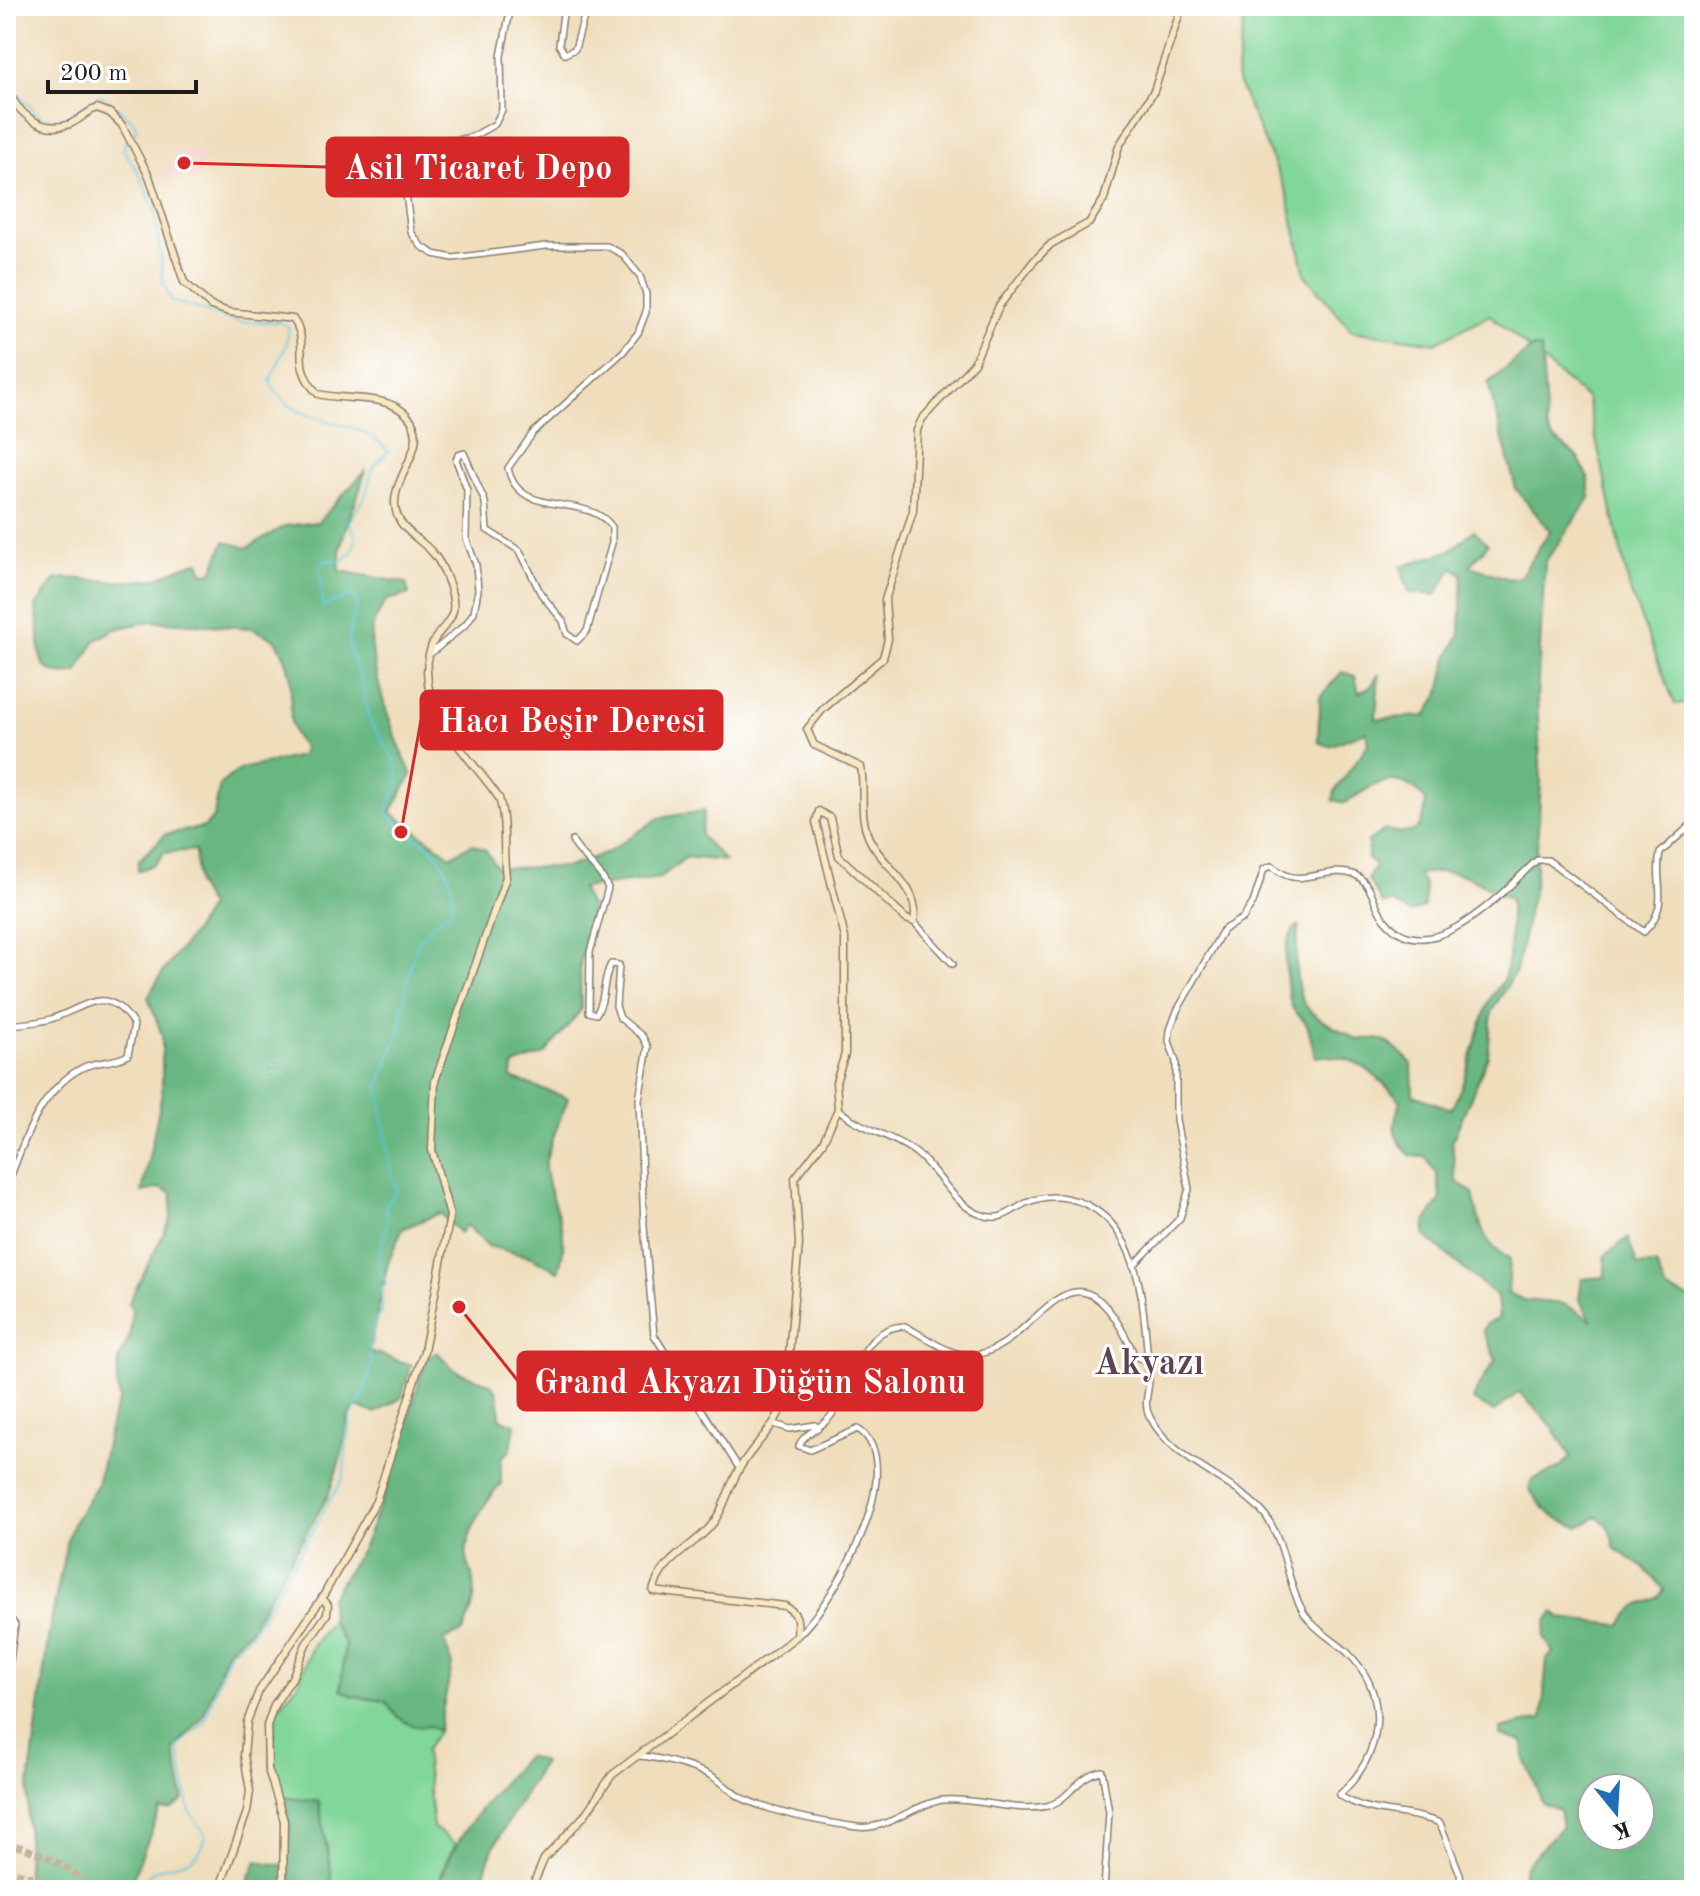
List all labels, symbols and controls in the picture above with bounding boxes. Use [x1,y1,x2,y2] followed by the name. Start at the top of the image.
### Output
[48,44,196,94] scale bar
[60,62,128,86] text: 200 m
[327,138,628,196] callout: Asil Ticaret Depo
[343,153,613,187] text: Asil Ticaret Depo
[421,691,722,749] callout: Hacı Beşir Deresi
[438,706,706,740] text: Hacı Beşir Deresi
[1094,1347,1204,1383] district label: Akyazı
[518,1352,982,1410] callout: Grand Akyazı Düğün Salonu
[534,1367,966,1401] text: Grand Akyazı Düğün Salonu
[1576,1772,1656,1852] north arrow
[1610,1816,1633,1842] text: K

